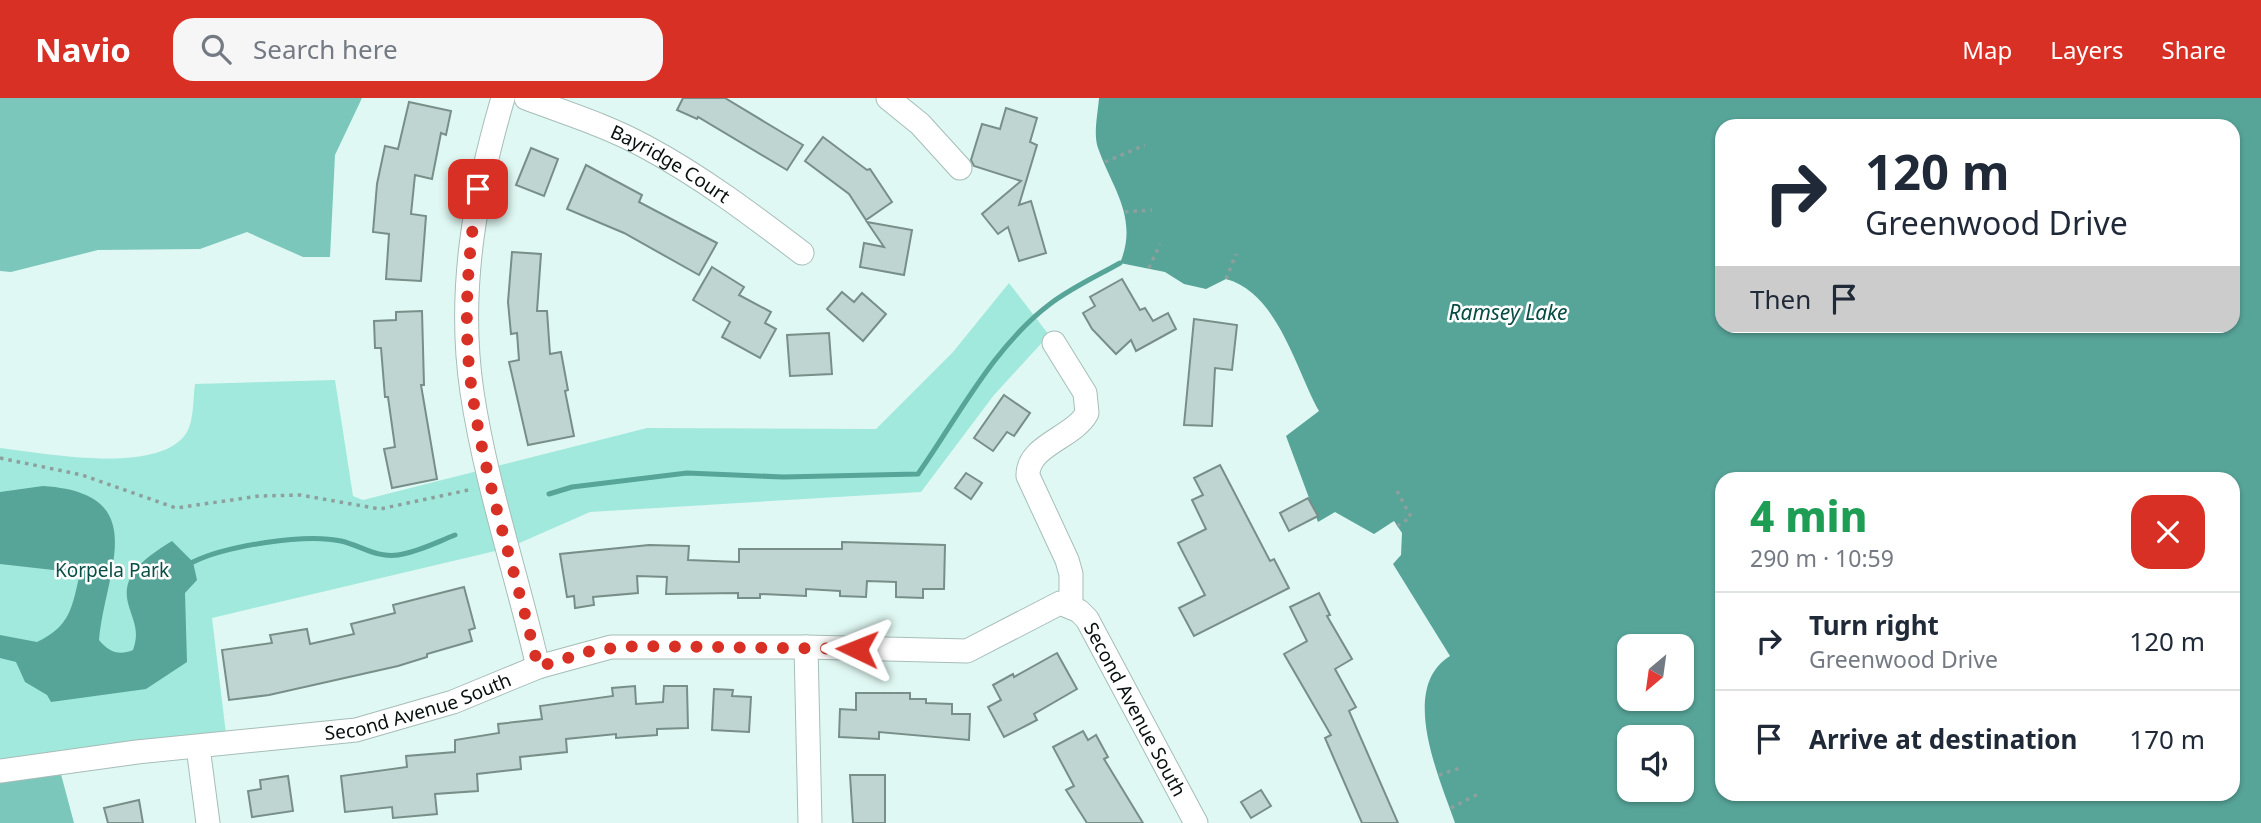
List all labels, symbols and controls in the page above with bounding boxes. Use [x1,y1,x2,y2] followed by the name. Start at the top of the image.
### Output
[173,18,663,81] search box
[35,27,131,72] text: Navio
[197,30,235,68] icon: search
[253,31,398,67] text: Search here
[1962,33,2012,66] text: Map
[2050,33,2124,66] text: Layers
[2162,33,2226,66] text: Share
[607,118,735,209] street label: Bayridge Court
[1865,138,2010,204] text: 120 m
[1750,147,1841,238] icon: right
[448,159,508,219] pin
[459,170,497,208] icon: arrive
[1865,201,2128,244] text: Greenwood Drive
[1825,280,1863,318] icon: arrive
[1750,281,1811,317] text: Then
[1448,298,1568,326] water label: Ramsey Lake
[1750,487,1867,544] text: 4 min
[2131,495,2205,569] button: close
[1750,542,1894,574] text: 290 m · 10:59
[55,557,169,583] park label: Korpela Park
[1809,607,1939,643] text: Turn right
[820,612,894,686] position arrow
[1078,618,1192,801] street label: Second Avenue South
[1750,622,1788,660] icon: right
[2129,623,2205,659] text: 120 m
[1617,634,1694,710] north arrow
[1617,634,1694,802] map controls
[1809,643,1998,675] text: Greenwood Drive
[323,666,515,746] street label: Second Avenue South
[1750,720,1788,758] icon: arrive
[1809,721,2078,757] text: Arrive at destination
[2129,721,2205,757] text: 170 m
[1617,725,1694,802] button: sound

